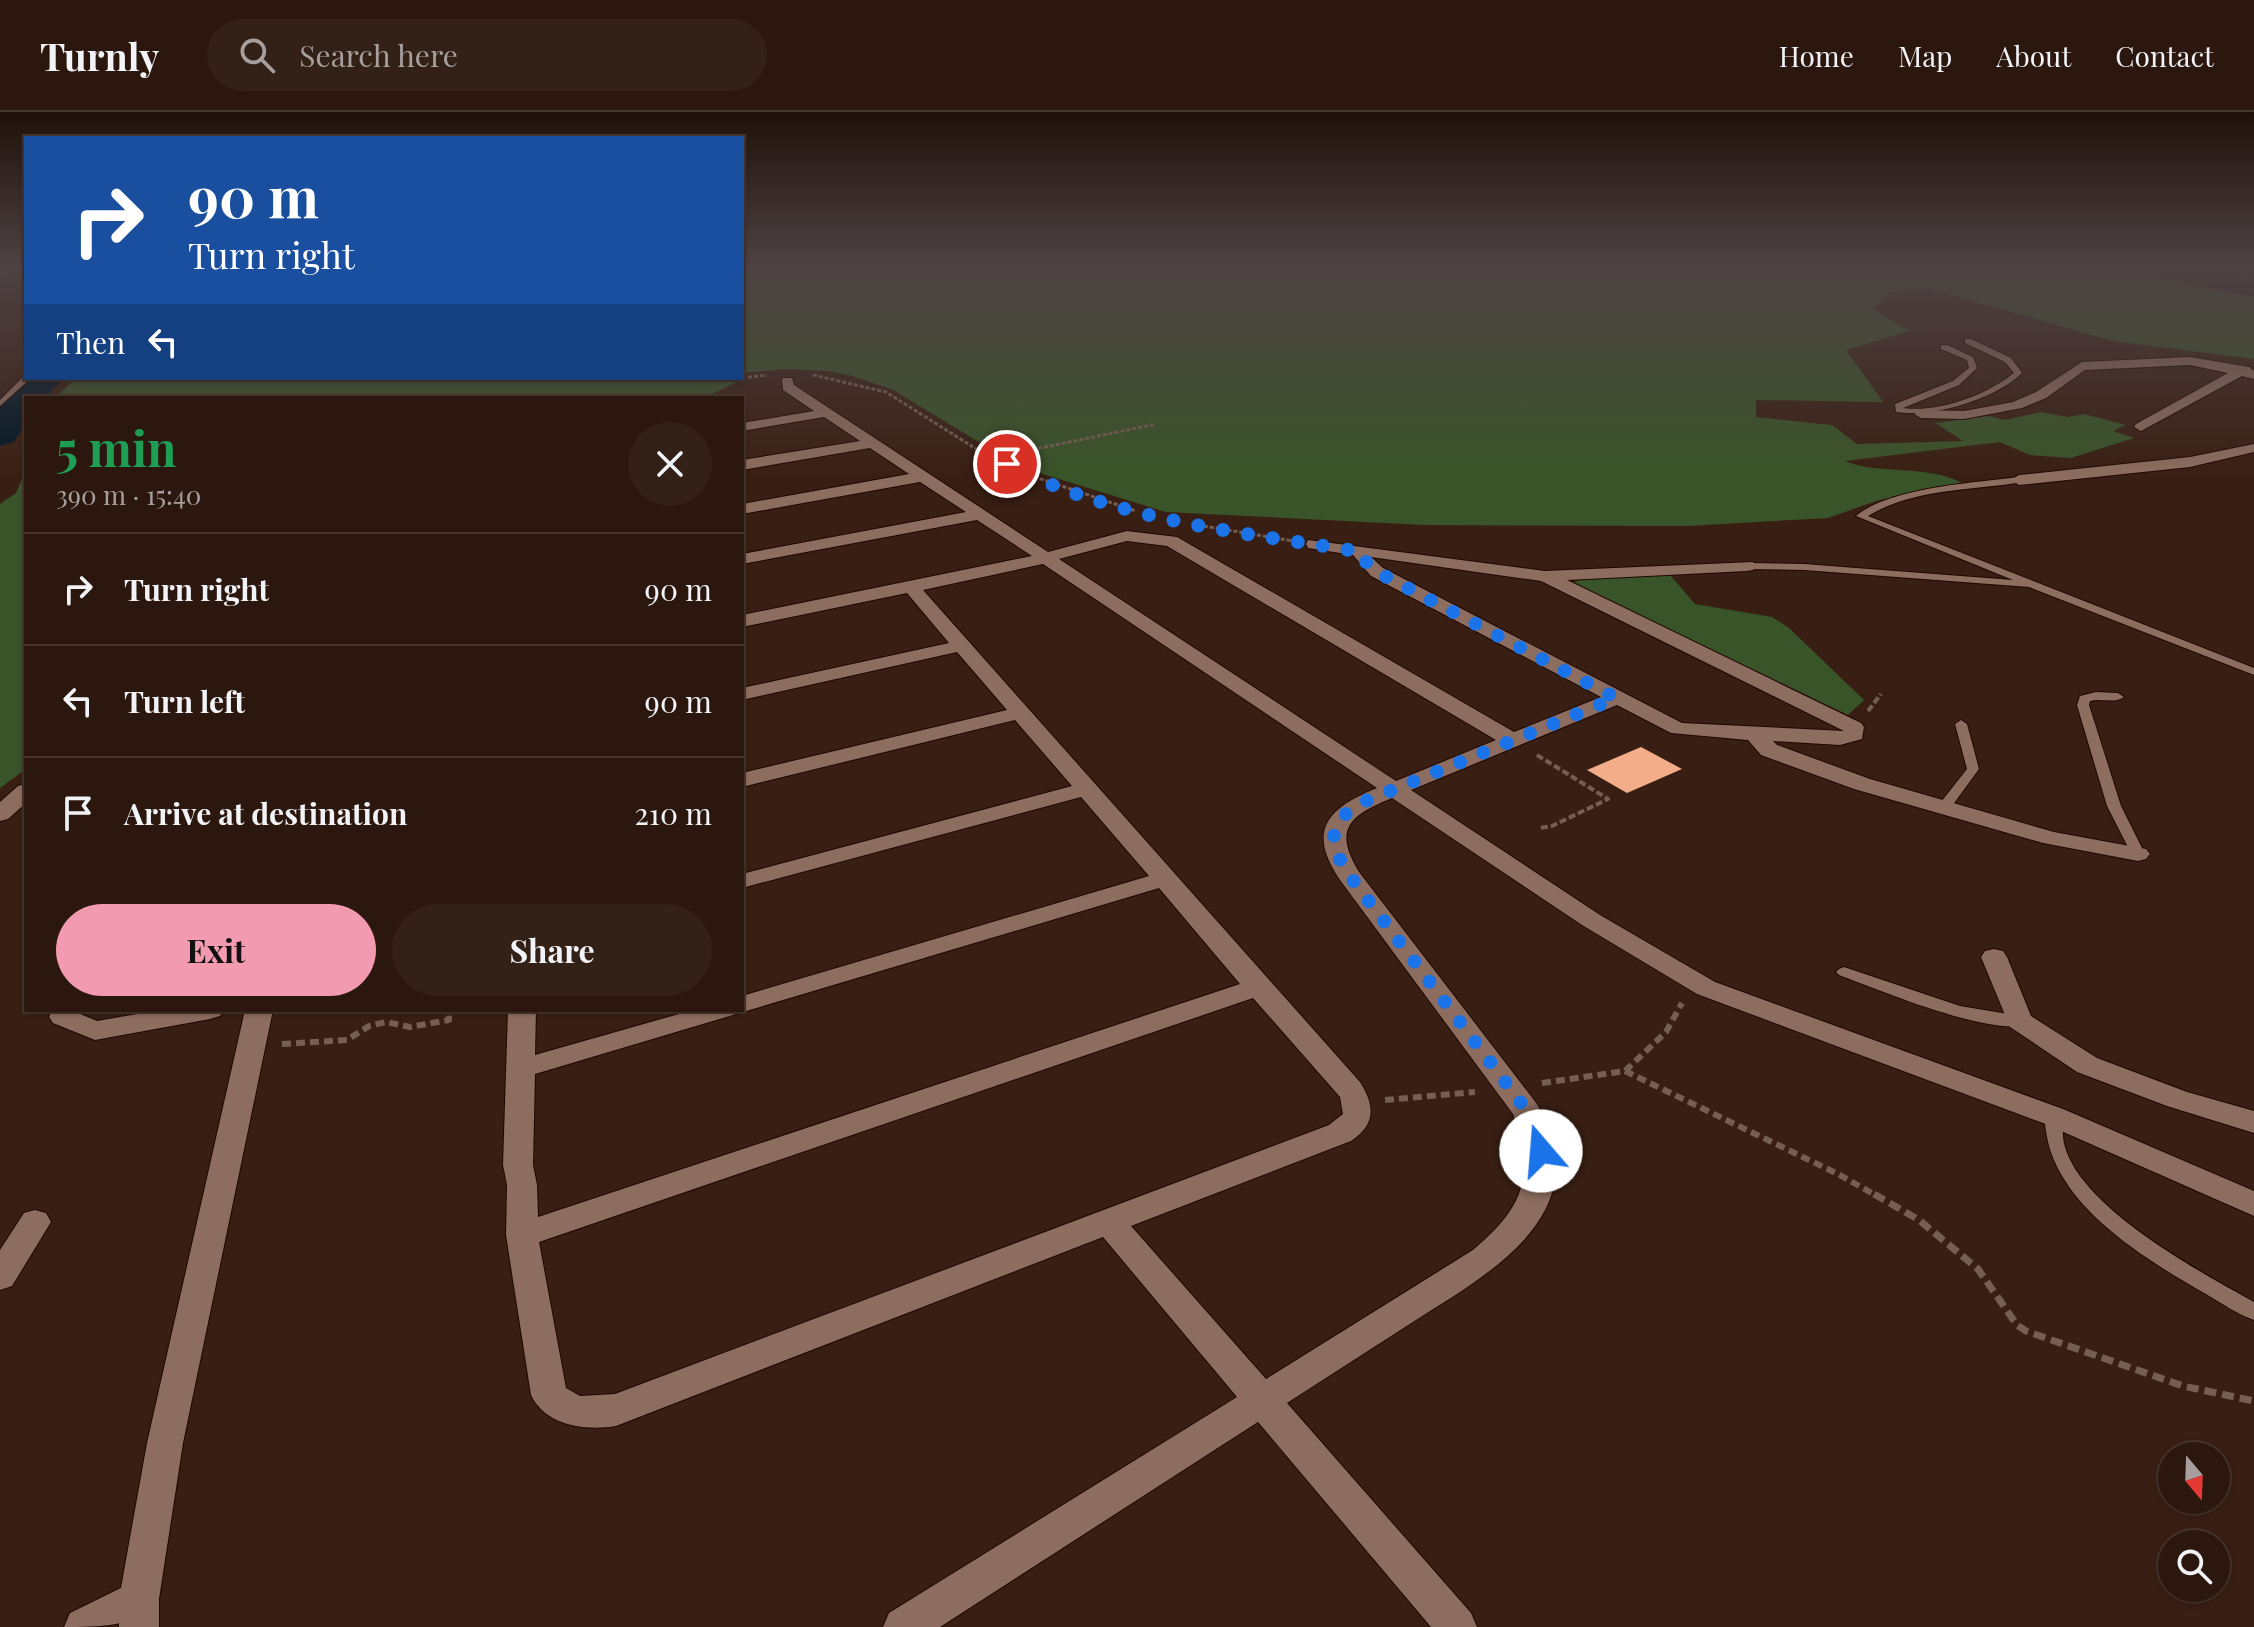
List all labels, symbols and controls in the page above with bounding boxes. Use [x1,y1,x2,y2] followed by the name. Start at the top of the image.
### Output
[207,19,767,91] search box
[40,30,159,81] text: Turnly
[235,33,279,77] icon: search
[299,35,458,75] text: Search here
[1779,37,1854,74] text: Home
[1898,37,1952,74] text: Map
[1996,37,2071,74] text: About
[2115,37,2214,74] text: Contact
[188,158,319,233] text: 90 m
[56,168,160,272] icon: right
[188,230,355,278] text: Turn right
[141,320,185,364] icon: left
[56,322,125,362] text: Then
[56,415,177,479] text: 5 min
[628,422,712,506] button: close
[973,430,1041,498] pin
[985,442,1029,486] icon: arrive
[56,477,201,512] text: 390 m · 15:40
[56,567,100,611] icon: right
[124,569,269,609] text: Turn right
[645,569,712,609] text: 90 m
[56,679,100,723] icon: left
[124,681,245,721] text: Turn left
[645,681,712,721] text: 90 m
[56,791,100,835] icon: arrive
[124,793,407,833] text: Arrive at destination
[634,793,712,833] text: 210 m
[56,904,376,996] button: Exit
[392,904,712,996] button: Share
[1499,1109,1583,1193] position arrow
[2158,1442,2230,1514] north arrow
[2158,1442,2230,1602] map controls
[2158,1530,2230,1602] button: search

